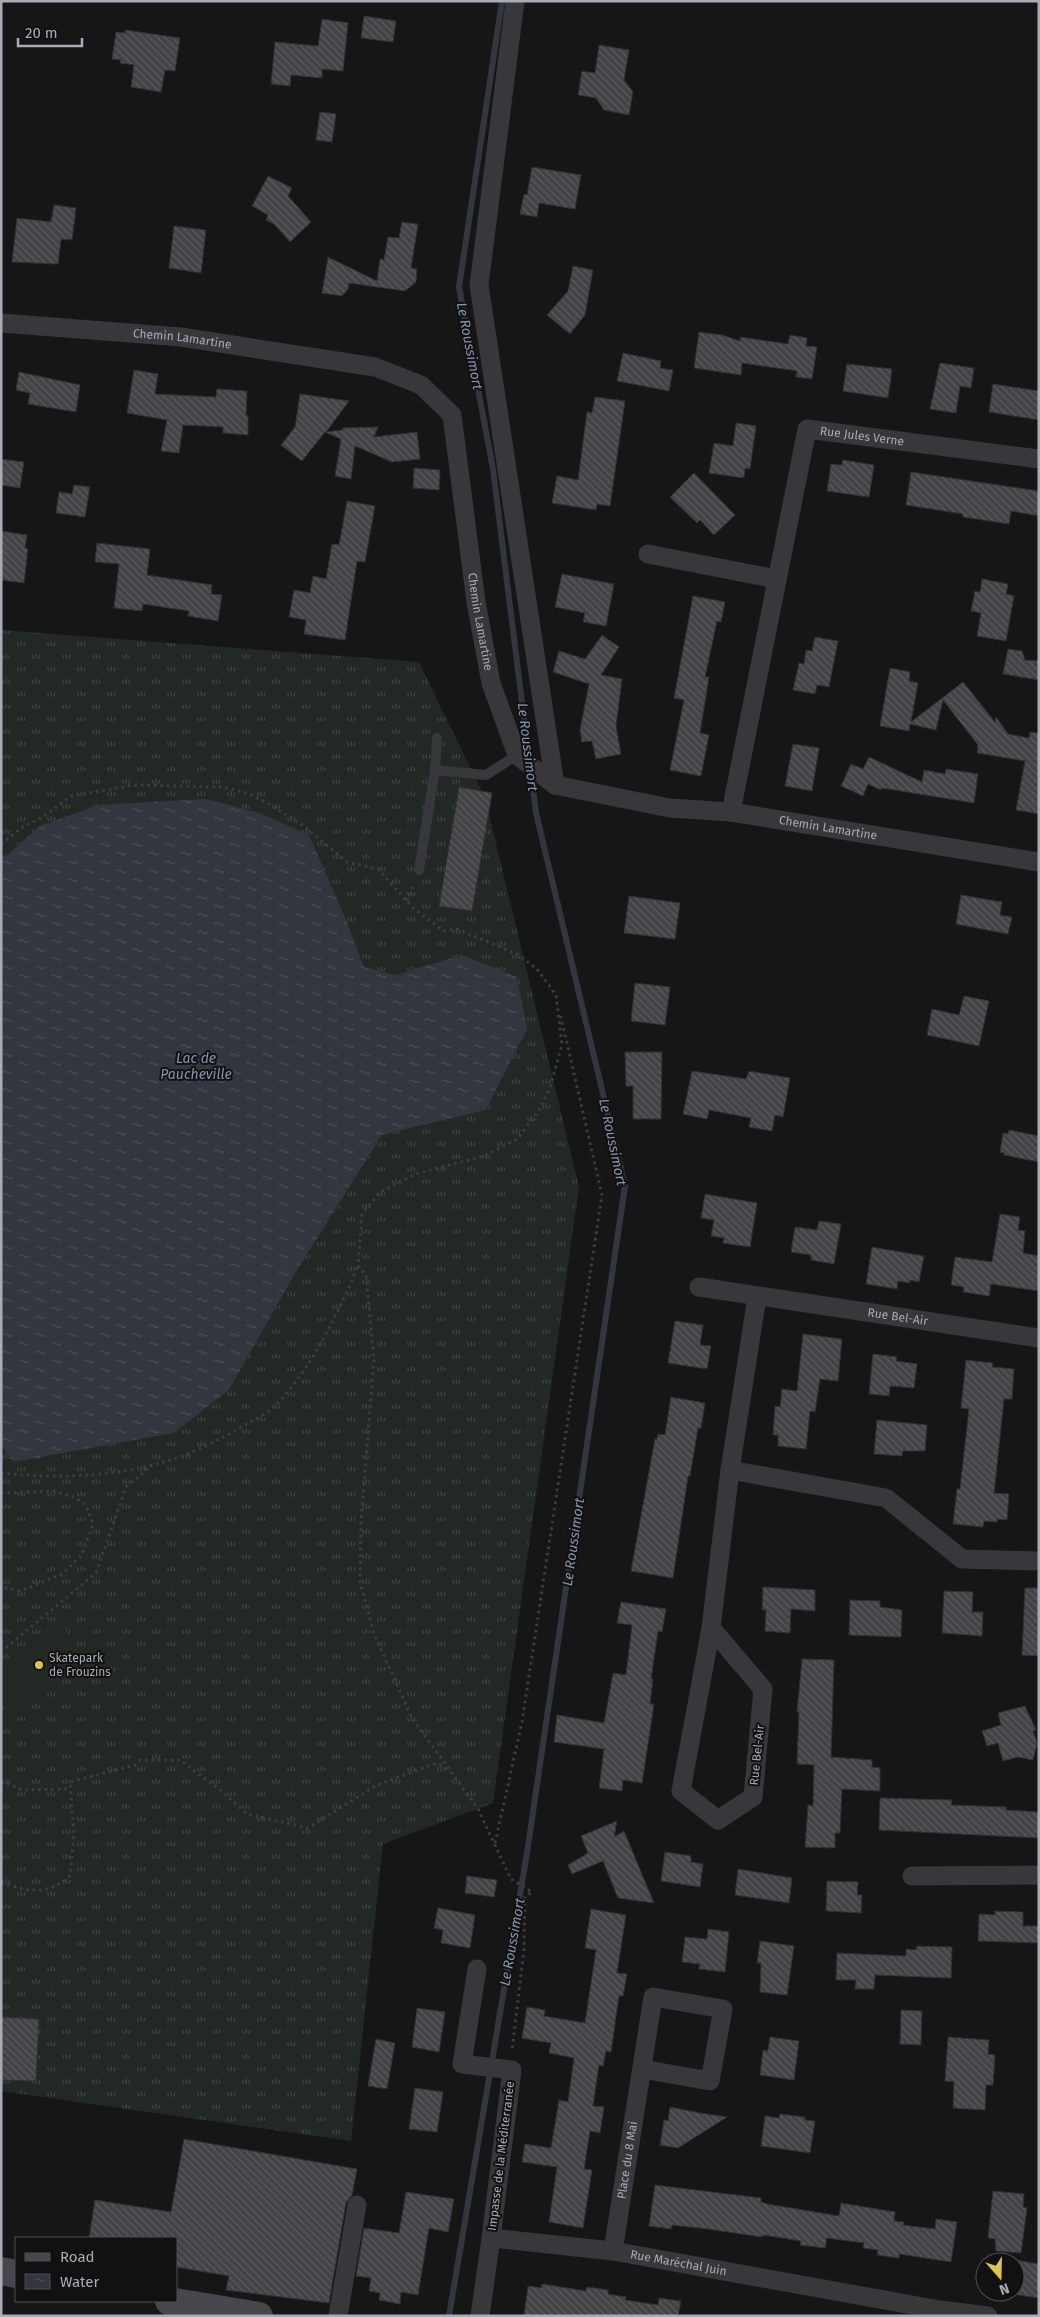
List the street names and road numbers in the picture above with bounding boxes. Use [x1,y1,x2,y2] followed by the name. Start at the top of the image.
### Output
[132,326,233,352] street label: Chemin Lamartine
[819,424,905,448] street label: Rue Jules Verne
[465,572,496,672] street label: Chemin Lamartine
[778,813,878,843] street label: Chemin Lamartine
[867,1305,929,1328] street label: Rue Bel-Air
[747,1724,767,1786] street label: Rue Bel-Air
[485,2080,517,2232] street label: Impasse de la Méditerranée
[614,2120,640,2200] street label: Place du 8 Mai
[629,2247,728,2278] street label: Rue Maréchal Juin

